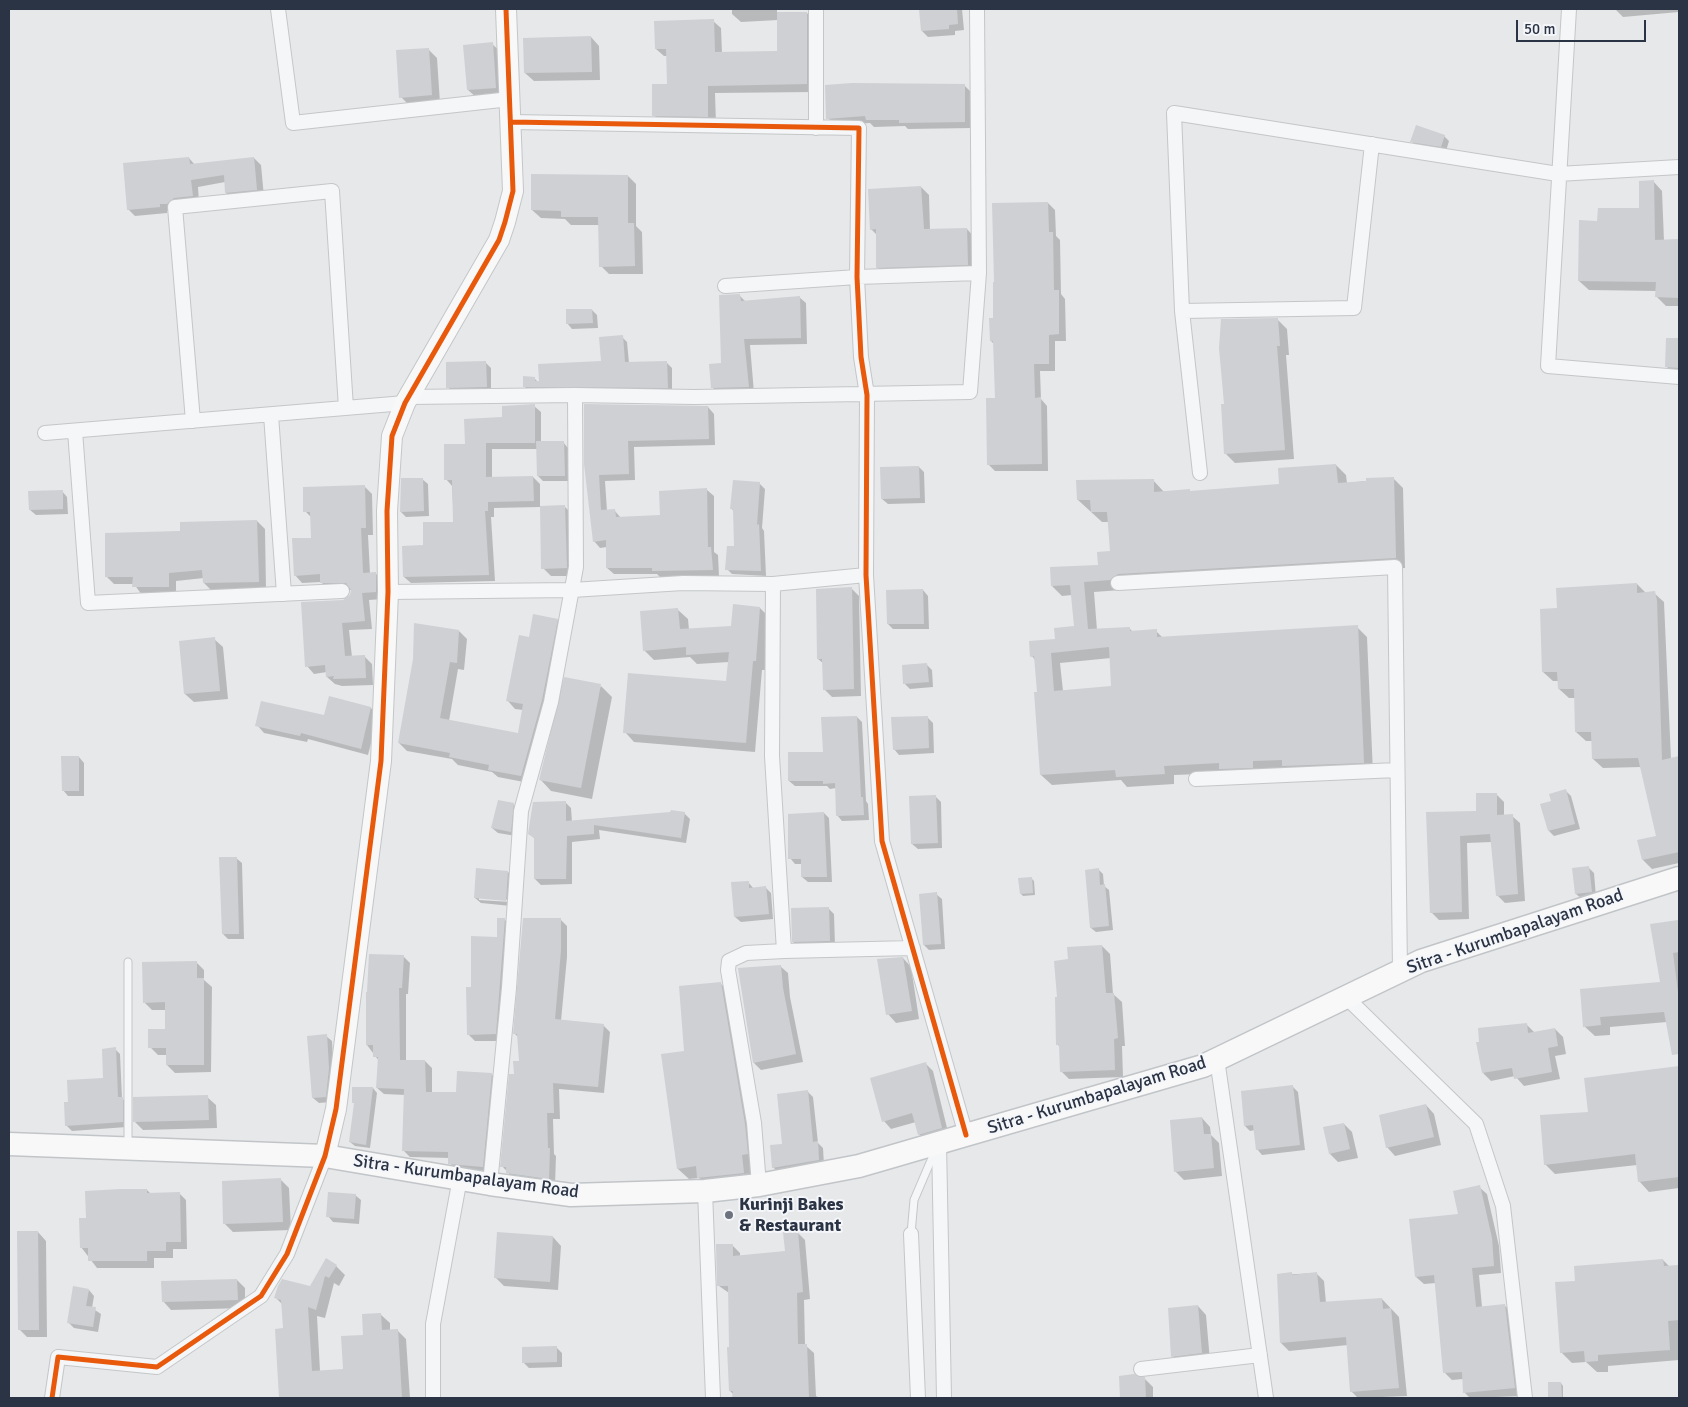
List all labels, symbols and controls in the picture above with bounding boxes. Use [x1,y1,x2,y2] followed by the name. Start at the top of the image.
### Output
[1518,10,1648,42] scale bar
[1524,20,1555,38] text: 50 m
[1404,885,1626,979] street label: Sitra - Kurumbapalayam Road
[985,1052,1209,1140] street label: Sitra - Kurumbapalayam Road
[352,1150,580,1204] street label: Sitra - Kurumbapalayam Road
[739,1194,844,1236] place label: Kurinji Bakes & Restaurant
[723,1209,735,1221] marker: Kurinji Bakes & Restaurant

